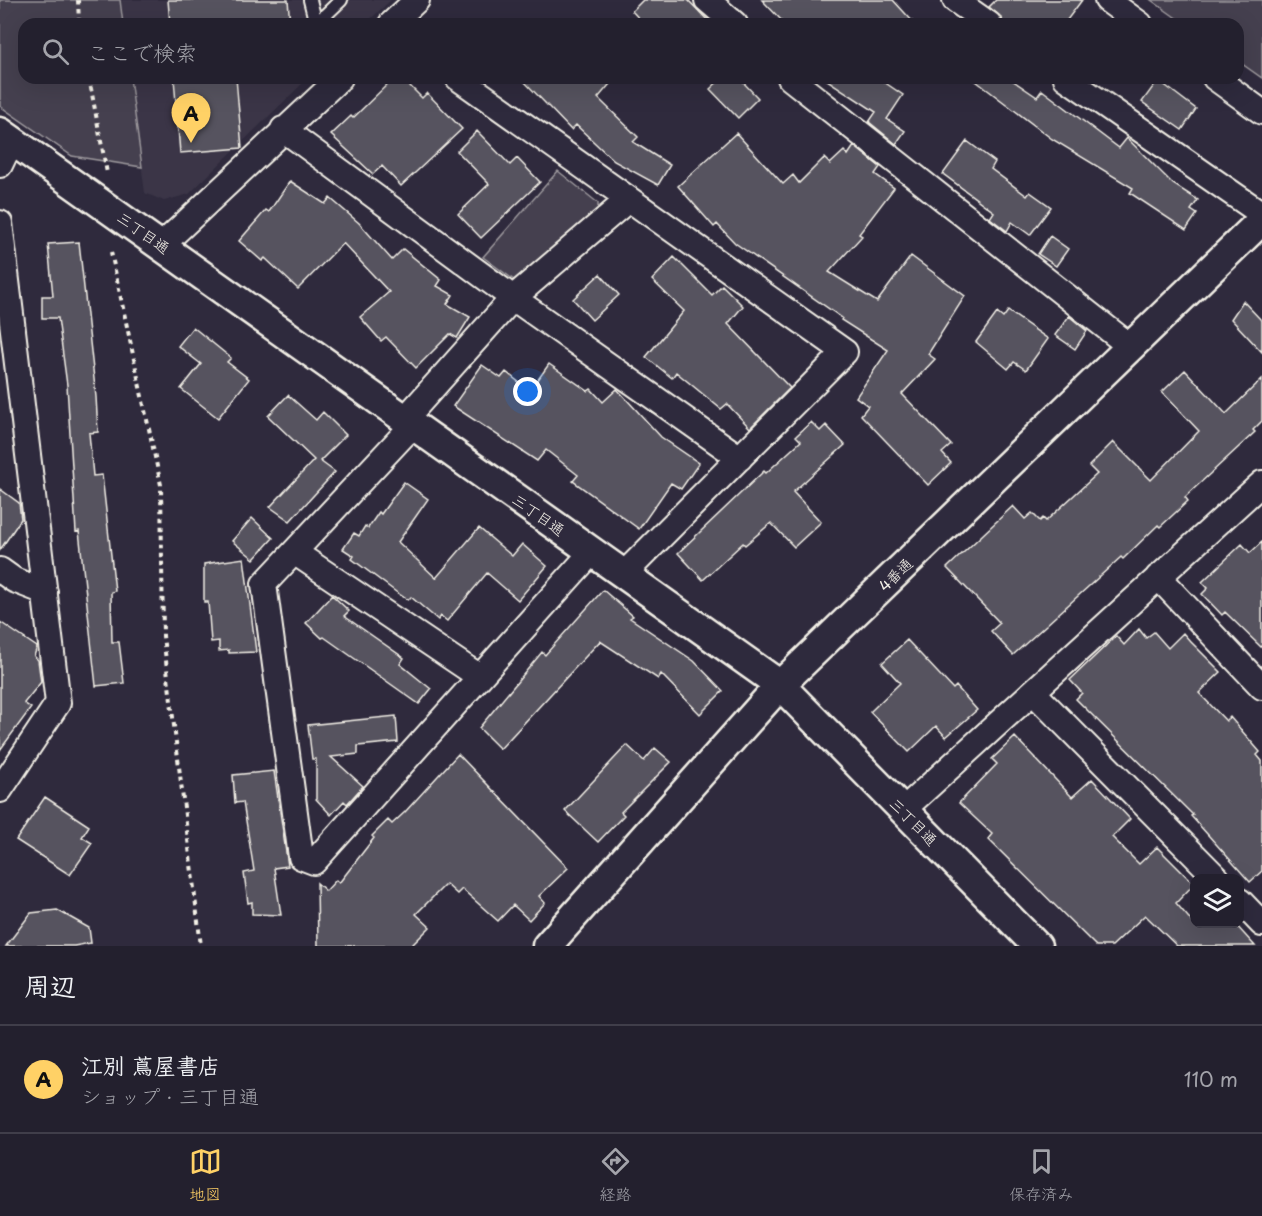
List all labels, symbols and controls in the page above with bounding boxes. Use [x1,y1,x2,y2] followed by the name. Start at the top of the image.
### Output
[18,18,1244,84] search box
[39,35,72,68] icon: search
[87,35,197,68] text: ここで検索
[172,94,210,143] pin: A
[113,205,175,259] street label: 三丁目通
[513,377,542,406] your location
[508,487,570,541] street label: 三丁目通
[873,552,917,596] street label: 4番通
[885,792,943,850] street label: 三丁目通
[1190,874,1244,928] map controls
[1190,874,1244,928] button: layers
[24,966,76,1005] text: 周辺
[81,1048,220,1081] text: 江別 蔦屋書店
[36,1064,51,1094] text: A
[1184,1064,1238,1094] text: 110 m
[81,1081,259,1111] text: ショップ · 三丁目通
[189,1145,222,1205] tab: 地図
[599,1145,632,1205] tab: 経路
[1009,1145,1073,1205] tab: 保存済み

